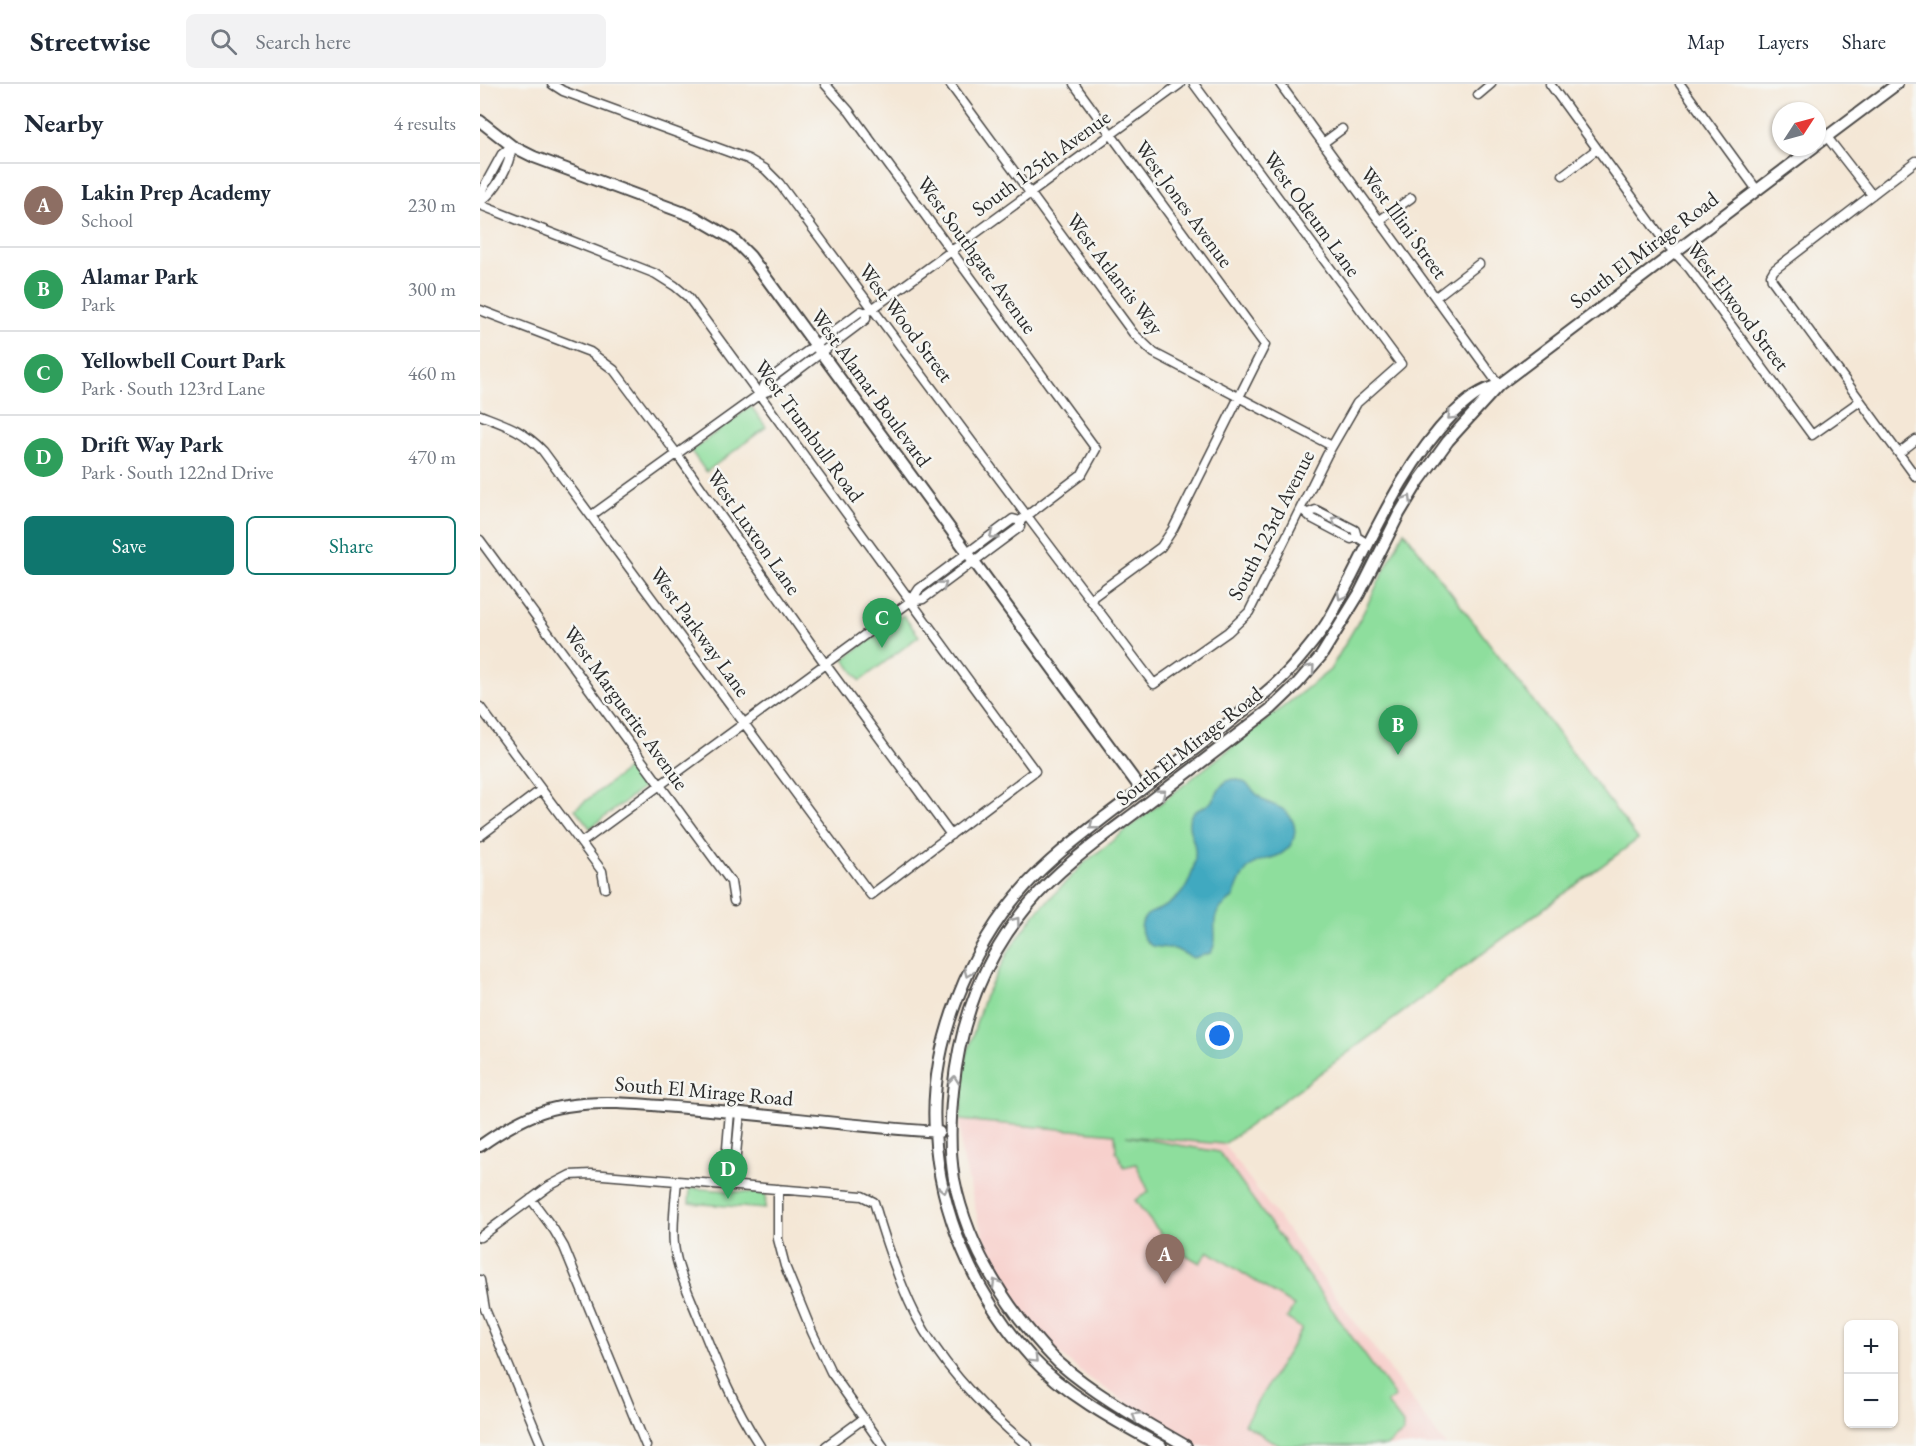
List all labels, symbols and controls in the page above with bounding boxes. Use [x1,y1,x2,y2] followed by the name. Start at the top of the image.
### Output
[186,14,606,68] search box
[30,23,150,59] text: Streetwise
[207,25,240,58] icon: search
[255,27,351,56] text: Search here
[1687,28,1725,55] text: Map
[1758,28,1809,55] text: Layers
[1842,28,1886,55] text: Share
[1772,102,1826,156] north arrow
[966,103,1115,222] street label: South 125th Avenue
[24,106,104,140] text: Nearby
[393,110,456,136] text: 4 results
[1129,135,1240,273] street label: West Jones Avenue
[1258,145,1367,282] street label: West Odeum Lane
[1355,161,1454,284] street label: West Illini Street
[911,171,1044,339] street label: West Southgate Avenue
[81,178,271,207] text: Lakin Prep Academy
[1564,185,1724,314] street label: South El Mirage Road
[36,192,51,218] text: A
[408,192,456,218] text: 230 m
[81,207,133,233] text: School
[1061,207,1171,341] street label: West Atlantis Way
[1681,236,1796,376] street label: West Elwood Street
[853,258,960,388] street label: West Wood Street
[81,262,198,291] text: Alamar Park
[37,276,50,302] text: B
[408,276,456,302] text: 300 m
[81,291,115,317] text: Park
[805,303,938,472] street label: West Alamar Boulevard
[81,346,286,375] text: Yellowbell Court Park
[749,354,870,507] street label: West Trumbull Road
[36,360,51,386] text: C
[408,360,456,386] text: 460 m
[81,375,265,401] text: Park · South 123rd Lane
[1448,409,1459,420] one-way arrow
[81,430,223,459] text: Drift Way Park
[36,444,51,470] text: D
[408,444,456,470] text: 470 m
[1221,445,1320,604] street label: South 123rd Avenue
[81,459,274,485] text: Park · South 122nd Drive
[701,464,808,600] street label: West Luxton Lane
[1400,495,1412,505] one-way arrow
[24,516,234,575] button: Save
[246,516,456,575] button: Share
[1330,516,1341,527] one-way arrow
[989,527,1000,538] one-way arrow
[644,561,757,702] street label: West Parkway Lane
[937,581,948,592] one-way arrow
[1337,590,1348,600] one-way arrow
[862,598,902,648] pin: C
[558,620,695,795] street label: West Marguerite Avenue
[1304,664,1315,675] one-way arrow
[1110,680,1268,811] street label: South El Mirage Road
[1378,706,1418,755] pin: B
[1155,789,1166,800] one-way arrow
[1089,819,1100,830] one-way arrow
[1009,917,1020,928] one-way arrow
[964,967,976,978] one-way arrow
[1205,1021,1234,1050] your location
[614,1069,795,1112] street label: South El Mirage Road
[947,1076,960,1085] one-way arrow
[708,1150,748,1199] pin: D
[937,1184,950,1194] one-way arrow
[1146,1234,1184,1284] pin: A
[992,1279,1003,1289] one-way arrow
[1844,1320,1898,1428] map controls
[1844,1320,1898,1374] button: +
[1027,1351,1038,1362] one-way arrow
[1844,1374,1898,1428] button: −
[1132,1411,1142,1423] one-way arrow

